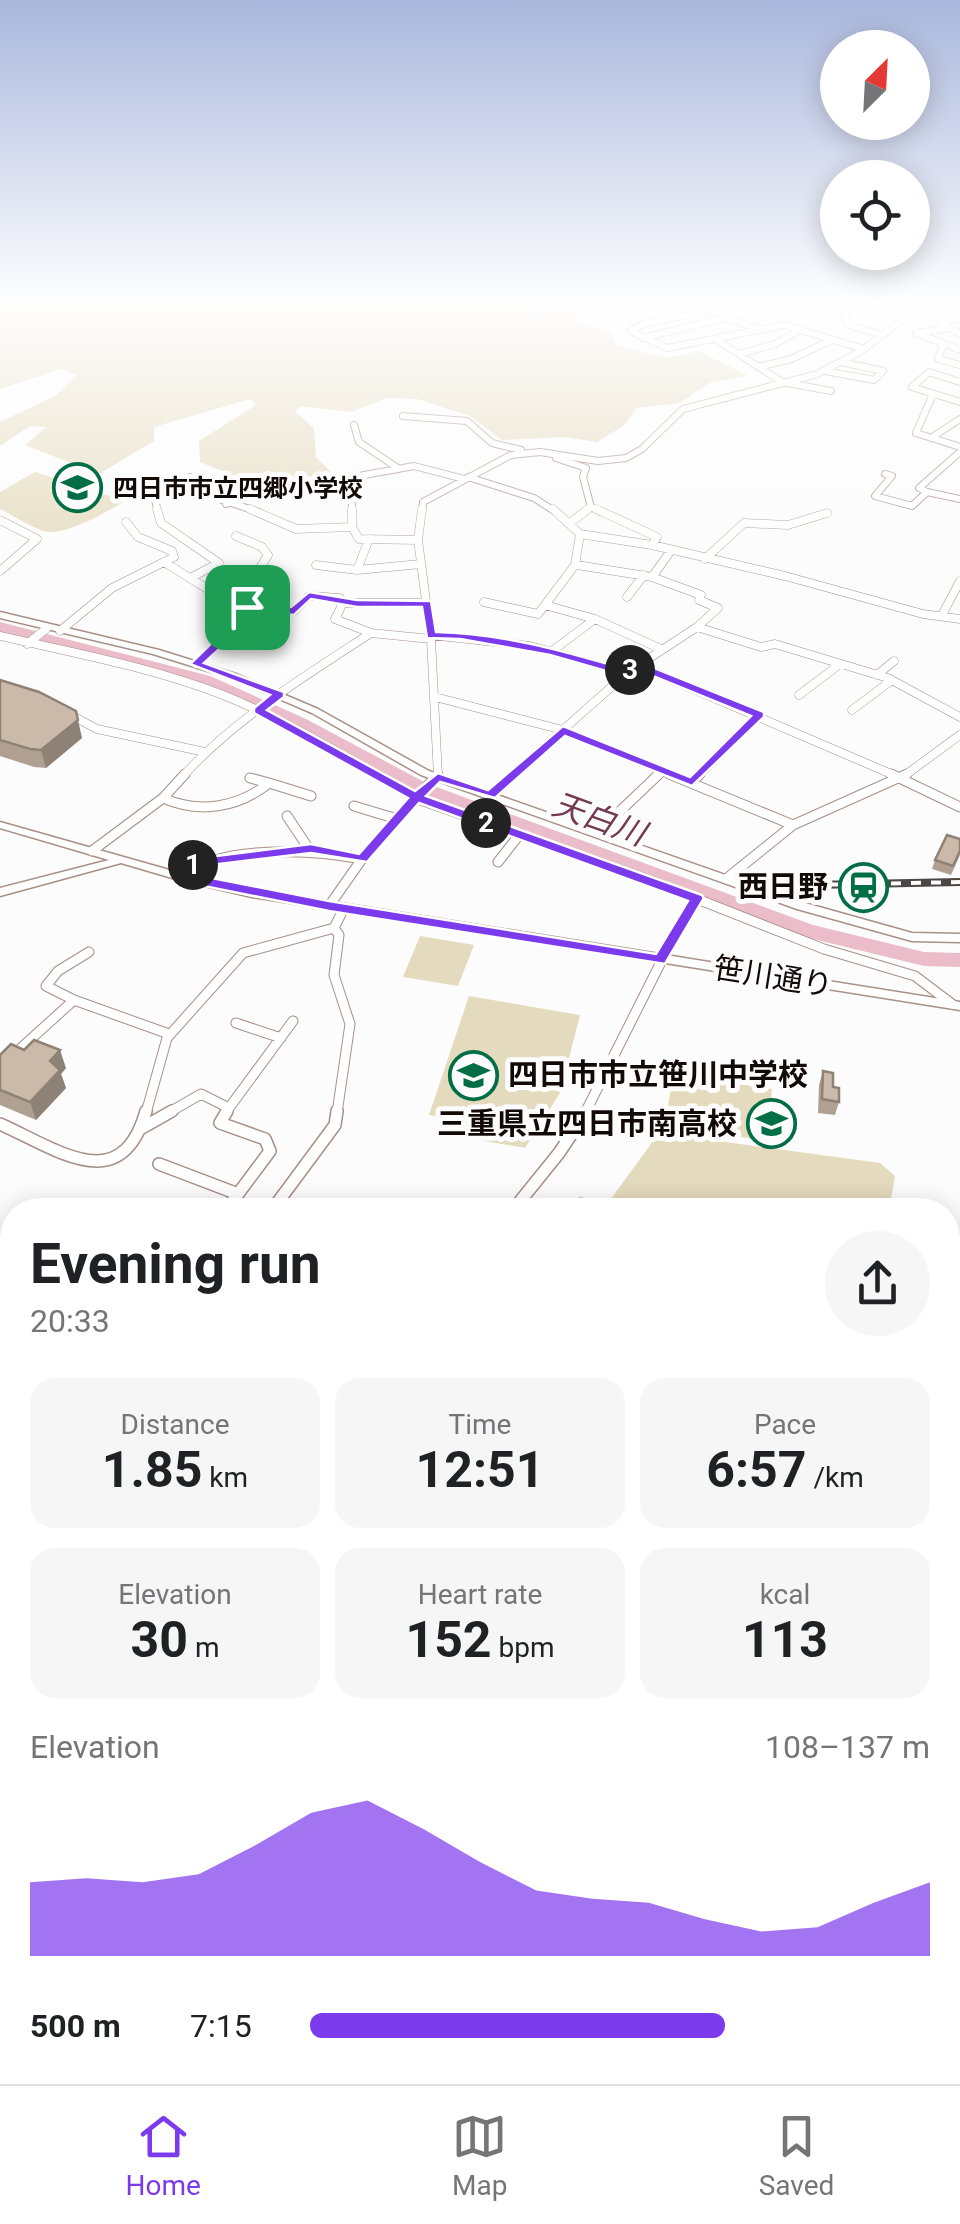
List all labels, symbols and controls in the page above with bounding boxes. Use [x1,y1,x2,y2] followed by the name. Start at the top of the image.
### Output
[820,30,930,140] north arrow
[820,30,930,270] map controls
[820,160,930,270] button: locate
[52,462,104,514] school or university icon: 四日市市立四郷小学校
[113,474,363,503] place label: 四日市市立四郷小学校
[205,565,290,650] pin
[220,580,275,635] icon: arrive
[605,645,655,695] pin: 3
[622,653,638,686] text: 3
[547,785,653,854] water label: 天白川
[461,798,511,848] pin: 2
[478,806,494,839] text: 2
[168,840,218,890] pin: 1
[185,848,201,881] text: 1
[837,861,889,913] station icon: 西日野
[738,869,828,904] place label: 西日野
[711,950,835,1003] street label: 笹川通り
[447,1049,499,1101] school or university icon: 四日市市立笹川中学校
[508,1057,808,1092] place label: 四日市市立笹川中学校
[746,1098,798,1150] school or university icon: 三重県立四日市南高校
[437,1106,737,1141] place label: 三重県立四日市南高校
[825,1231,930,1336] button: share
[30,1232,321,1296] text: Evening run
[30,1302,110,1340] text: 20:33
[121,1408,230,1441] text: Distance
[449,1408,511,1441] text: Time
[754,1408,816,1441] text: Pace
[102,1441,202,1499] text: 1.85
[416,1441,544,1499] text: 12:51
[706,1441,806,1499] text: 6:57
[202,1461,248,1494] text: km
[806,1461,864,1494] text: /km
[118,1578,232,1611] text: Elevation
[418,1578,542,1611] text: Heart rate
[760,1578,810,1611] text: kcal
[131,1611,188,1669] text: 30
[405,1611,492,1669] text: 152
[742,1611,828,1669] text: 113
[188,1631,219,1664] text: m
[492,1631,555,1664] text: bpm
[30,1728,160,1766] text: Elevation
[765,1728,930,1766] text: 108–137 m
[30,2007,121,2045] text: 500 m
[190,2007,252,2045] text: 7:15
[126,2109,201,2202] tab: Home
[452,2109,508,2202] tab: Map
[759,2109,834,2202] tab: Saved

